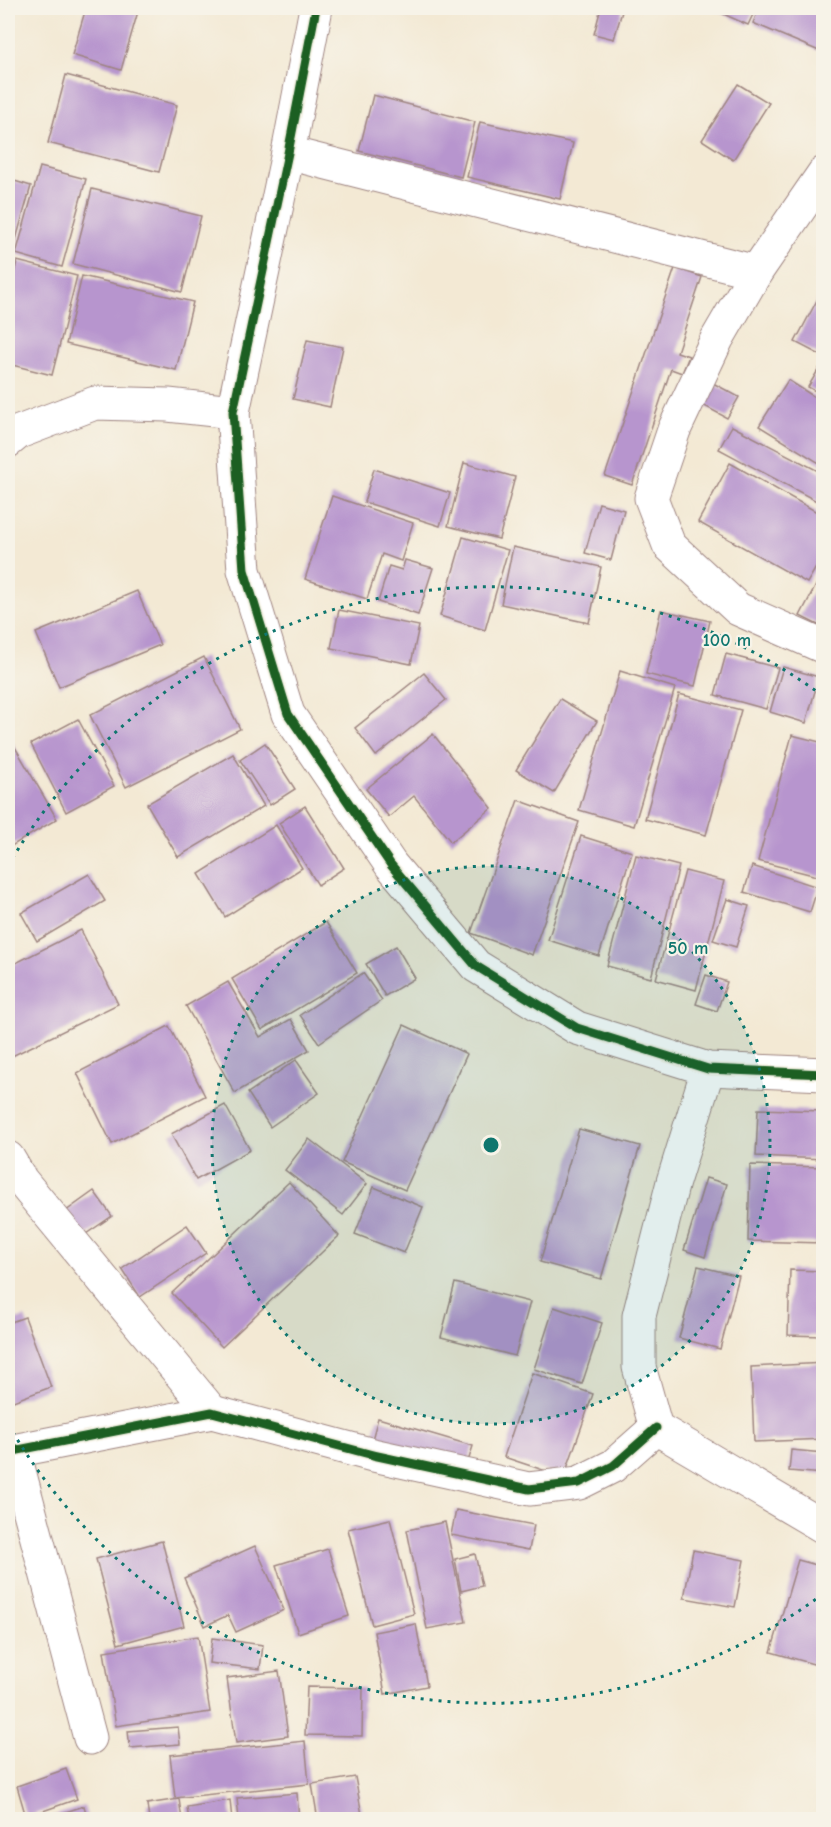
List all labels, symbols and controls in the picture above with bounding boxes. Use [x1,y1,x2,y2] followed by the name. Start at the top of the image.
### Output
[703,630,751,651] text: 100 m
[668,938,708,959] text: 50 m
[481,1135,501,1155] centre of rings

